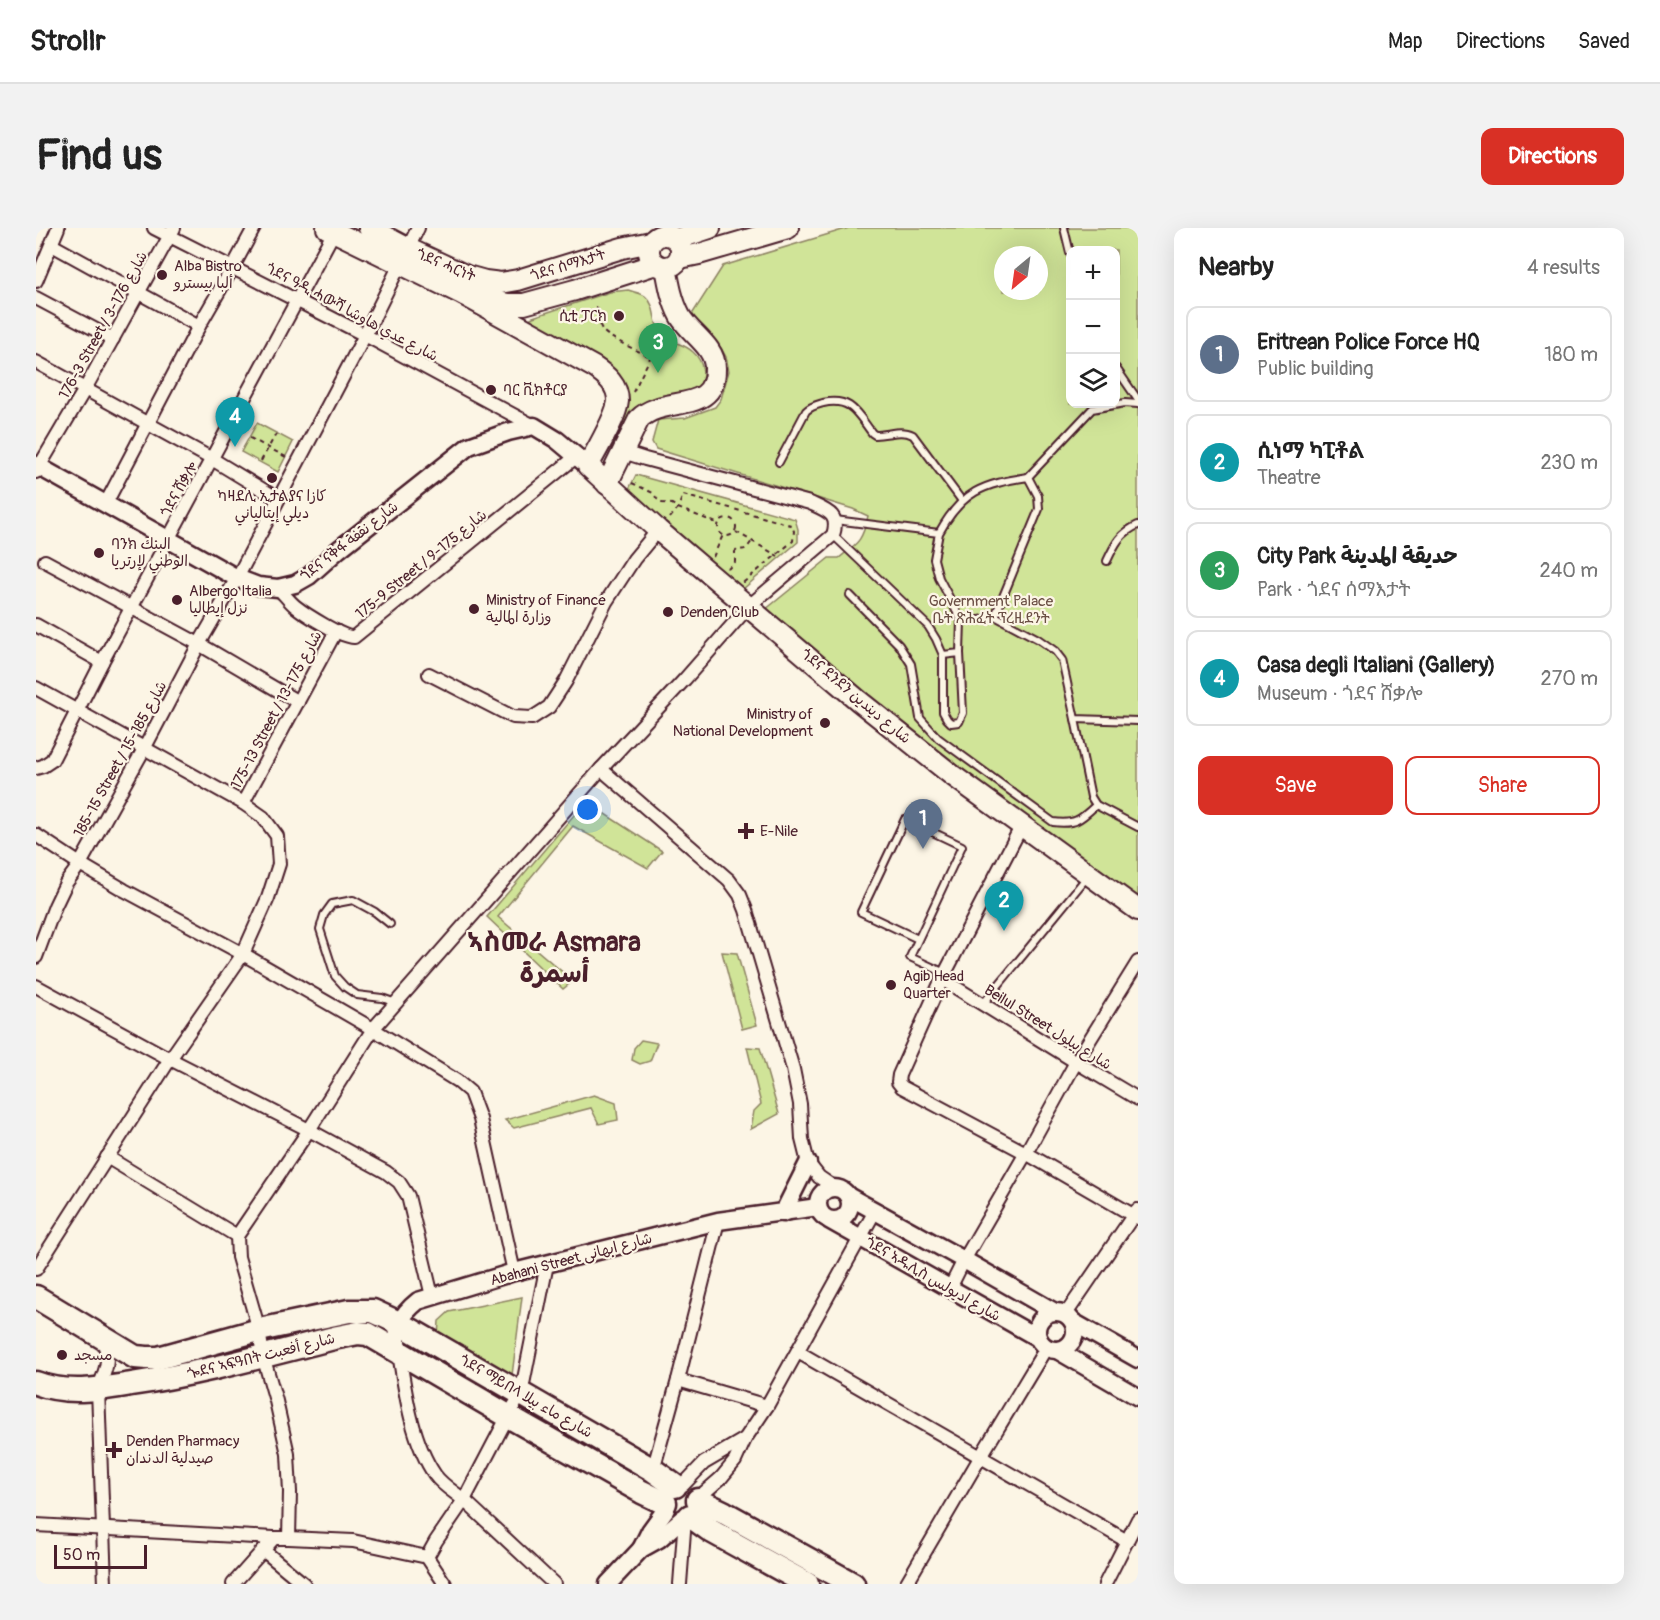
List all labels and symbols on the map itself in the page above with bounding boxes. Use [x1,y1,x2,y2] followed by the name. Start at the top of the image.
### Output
[413,244,478,286] street label: ጎደና ሓርነት
[528,245,608,286] street label: ጎደና ሰማእታት
[994,246,1048,300] north arrow
[55,248,152,403] street label: 176-3 Street / شارع 176-3
[173,257,242,293] place label: Alba Bistro ألبا بيسترو
[262,259,441,367] street label: ጎደና ዓዲ ሓውሻ شارع عدي هاوشا
[155,268,169,282] marker: Alba Bistro ألبا بيسترو
[559,307,607,326] place label: ሲቲ ፓርክ
[612,309,626,323] marker: ሲቲ ፓርክ
[638,324,678,373] pin: 3
[503,381,567,400] place label: ባር ቪክቶርያ
[484,383,498,397] marker: ባር ቪክቶርያ
[216,398,254,447] pin: 4
[157,458,202,520] street label: ጎደና ሸቃሎ
[265,471,279,485] marker: ካዛደሊ ኢታልያና كازا ديلي إيتالياني
[218,487,326,526] place label: ካዛደሊ ኢታልያና كازا ديلي إيتالياني
[296,497,402,586] street label: ጎደና ናቅፋ شارع نقفة
[352,506,491,623] street label: 175-9 Street / شارع 175-9
[111,535,188,574] place label: ባንክ البنك الوطني لإرتريا
[92,546,106,560] marker: ባንክ البنك الوطني لإرتريا
[189,582,272,618] place label: Albergo Italia نزل إيطاليا
[486,591,606,627] place label: Ministry of Finance وزارة المالية
[929,592,1054,628] park label: Government Palace ቤት ጽሕፈት ፕረዚደንት
[170,593,184,607] marker: Albergo Italia نزل إيطاليا
[467,602,481,616] marker: Ministry of Finance وزارة المالية
[680,603,759,622] place label: Denden Club
[661,605,675,619] marker: Denden Club
[227,628,326,793] street label: 175-13 Street / شارع 175-13
[797,645,915,748] street label: ጎደና ደንደን شارع ديندين
[70,678,171,841] street label: 185-15 Street / شارع 185-15
[673,705,814,741] place label: Ministry of National Development
[818,716,832,730] marker: Ministry of National Development
[573,795,602,824] your location
[904,800,942,849] pin: 1
[737,822,755,840] marker: E-Nile
[760,822,799,841] place label: E-Nile
[984,882,1024,931] pin: 2
[467,926,641,990] district label: ኣስመራ Asmara أسمرة
[903,967,964,1003] place label: Agib Head Quarter
[884,978,898,992] marker: Agib Head Quarter
[981,981,1115,1074] street label: Beilul Street شارع بيلول
[488,1229,654,1290] street label: Abahani Street شارع ابهانى
[862,1233,1004,1326] street label: ጎደና ኣዱሊስ شارع اديولس
[185,1329,337,1384] street label: ጐደና ኣፍዓበት شارع أفعبت
[74,1346,113,1365] place label: مسجد
[55,1348,69,1362] marker: مسجد
[456,1351,596,1442] street label: ጎደና ማይበላ شارع ماء بيلا
[126,1432,240,1468] place label: Denden Pharmacy صيدلية الدندان
[107,1443,121,1457] marker: Denden Pharmacy صيدلية الدندان
[54,1542,147,1570] scale bar

